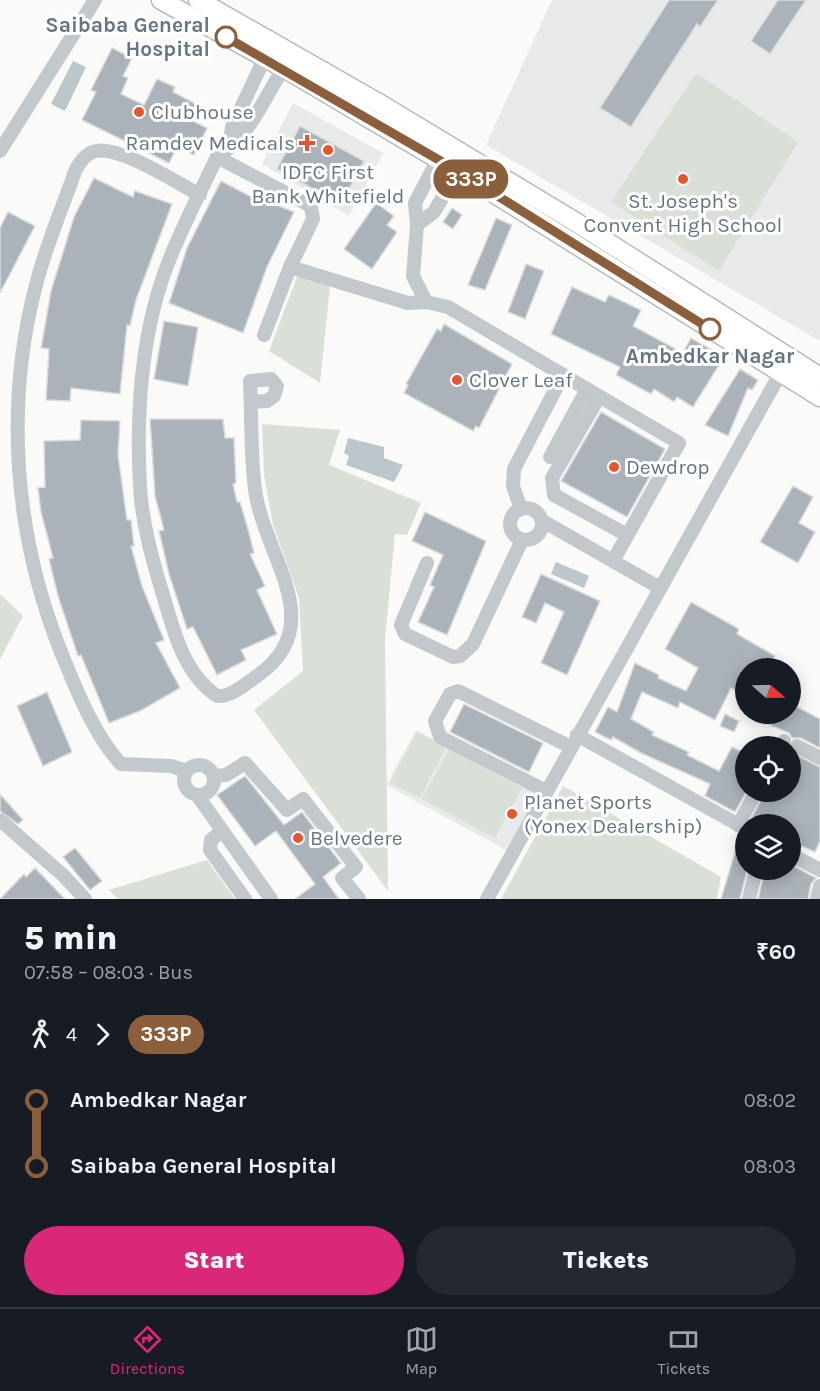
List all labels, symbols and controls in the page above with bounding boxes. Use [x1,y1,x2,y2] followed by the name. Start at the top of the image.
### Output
[45,13,210,61] place label: Saibaba General Hospital
[215,26,237,48] marker: Saibaba General Hospital
[151,100,254,124] place label: Clubhouse
[132,105,146,119] marker: Clubhouse
[126,131,295,155] place label: Ramdev Medicals
[300,136,314,150] marker: Ramdev Medicals
[321,143,335,157] marker: IDFC First Bank Whitefield
[251,160,405,208] place label: IDFC First Bank Whitefield
[429,160,513,198] line badge: 333P
[445,167,497,191] text: 333P
[676,172,690,186] marker: St. Joseph's Convent High School
[584,189,782,237] place label: St. Joseph's Convent High School
[699,318,721,340] marker: Ambedkar Nagar
[626,344,795,368] place label: Ambedkar Nagar
[469,368,573,392] place label: Clover Leaf
[450,373,464,387] marker: Clover Leaf
[626,455,710,479] place label: Dewdrop
[607,460,621,474] marker: Dewdrop
[735,658,801,724] north arrow
[735,658,801,880] map controls
[735,736,801,802] button: locate
[524,790,702,838] place label: Planet Sports (Yonex Dealership)
[505,807,519,821] marker: Planet Sports (Yonex Dealership)
[735,814,801,880] button: layers
[310,826,403,850] place label: Belvedere
[291,831,305,845] marker: Belvedere
[24,919,118,957] text: 5 min
[756,939,796,965] text: ₹60
[24,961,193,984] text: 07:58 – 08:03 · Bus
[24,1018,57,1051] icon: walk
[86,1018,119,1051] icon: forward
[140,1022,192,1046] text: 333P
[66,1023,77,1046] text: 4
[70,1087,246,1113] text: Ambedkar Nagar
[744,1089,796,1112] text: 08:02
[70,1153,337,1179] text: Saibaba General Hospital
[744,1155,796,1178] text: 08:03
[24,1226,404,1295] button: Start
[416,1226,796,1295] button: Tickets
[110,1323,185,1378] tab: Directions
[405,1323,438,1378] tab: Map
[657,1323,710,1378] tab: Tickets

